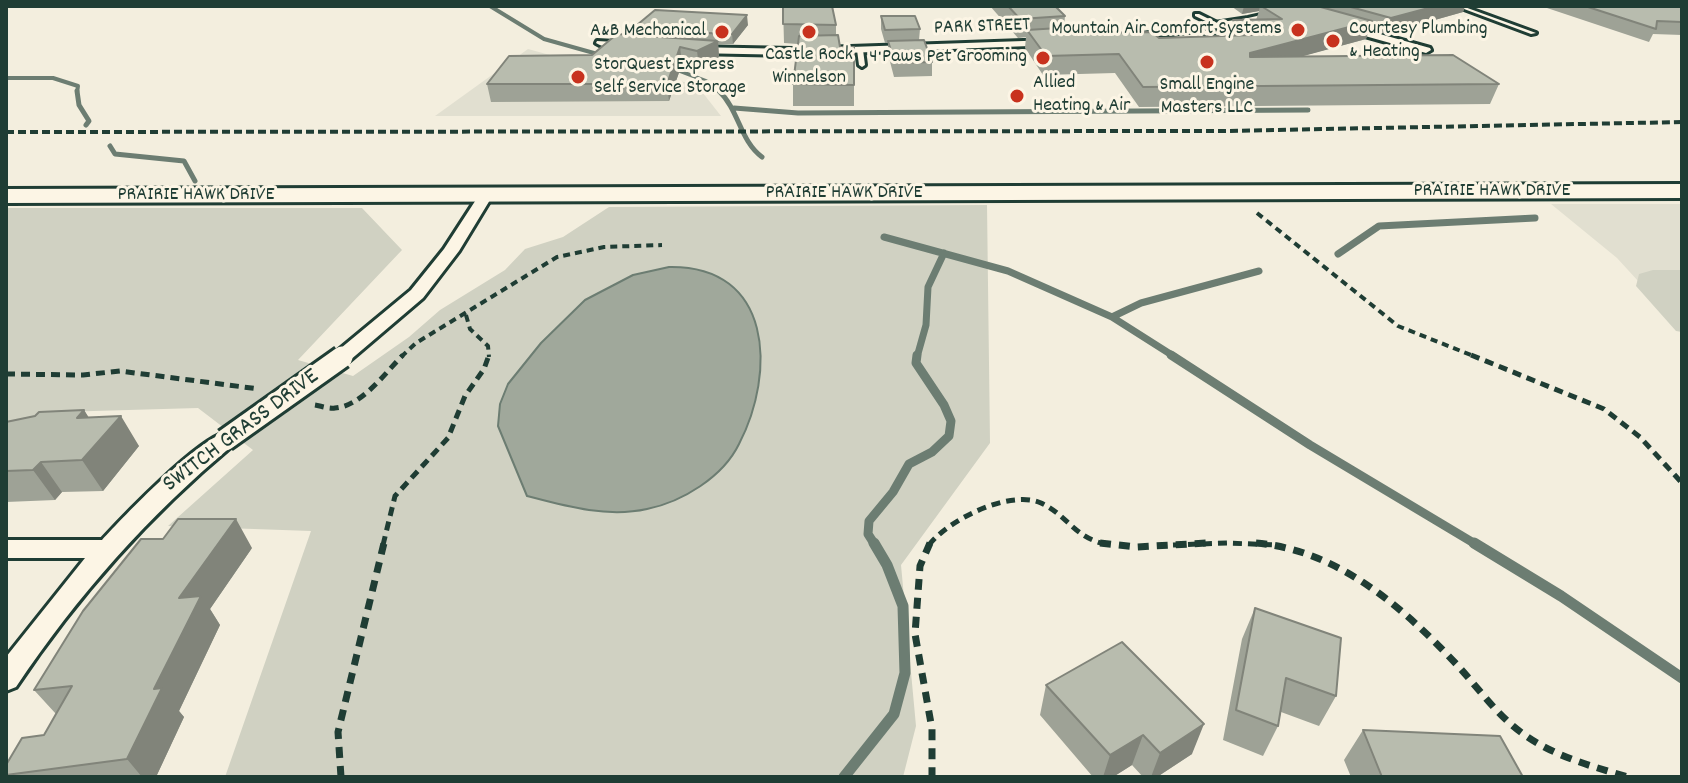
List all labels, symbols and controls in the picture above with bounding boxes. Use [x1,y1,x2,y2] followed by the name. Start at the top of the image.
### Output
[933,14,1031,42] street label: PARK STREET
[1051,18,1282,42] place label: Mountain Air Comfort Systems
[1349,18,1488,65] place label: Courtesy Plumbing & Heating
[590,20,706,44] place label: A&B Mechanical
[1289,21,1307,39] marker: Mountain Air Comfort Systems
[713,23,731,41] marker: A&B Mechanical
[800,23,818,41] marker: Castle Rock Winnelson
[1324,32,1342,50] marker: Courtesy Plumbing & Heating
[765,44,853,91] place label: Castle Rock Winnelson
[869,46,1027,70] place label: 4 Paws Pet Grooming
[1034,49,1052,67] marker: 4 Paws Pet Grooming
[1198,53,1216,71] marker: Small Engine Masters LLC
[594,54,746,101] place label: StorQuest Express Self Service Storage
[569,68,587,86] marker: StorQuest Express Self Service Storage
[1033,72,1130,119] place label: Allied Heating & Air
[1160,74,1254,121] place label: Small Engine Masters LLC
[1008,87,1026,105] marker: Allied Heating & Air
[1414,180,1570,204] street label: PRAIRIE HAWK DRIVE
[766,182,922,206] street label: PRAIRIE HAWK DRIVE
[118,184,274,208] street label: PRAIRIE HAWK DRIVE
[158,364,326,500] street label: SWITCH GRASS DRIVE

